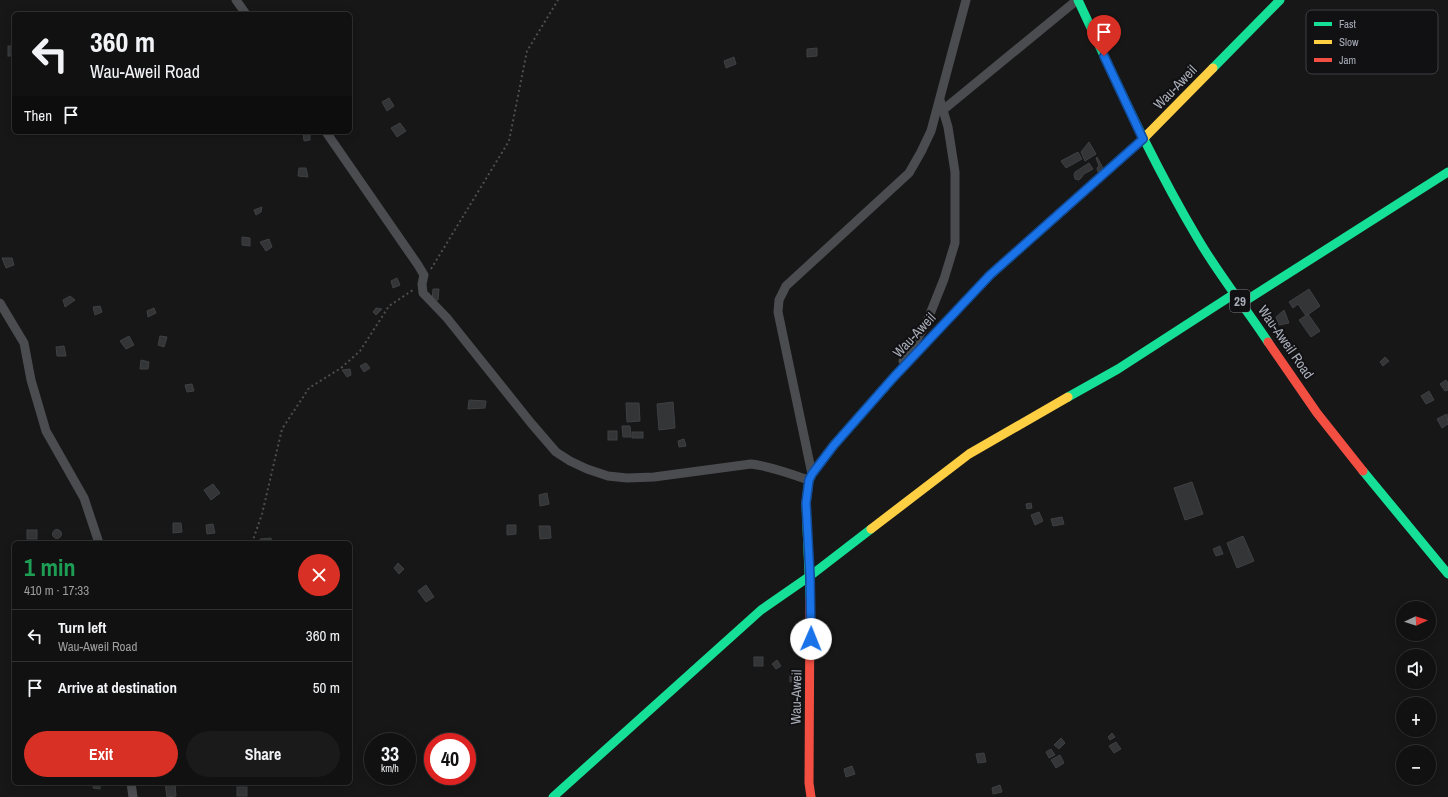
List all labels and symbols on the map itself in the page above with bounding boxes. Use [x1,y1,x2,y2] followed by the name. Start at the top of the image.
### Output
[1306,10,1438,74] legend
[1087,15,1121,56] pin
[1339,17,1357,31] text: Fast
[1339,35,1359,49] text: Slow
[1339,53,1356,67] text: Jam
[1149,61,1201,113] street label: Wau-Aweil
[1230,290,1250,312] road number: 29
[1254,302,1318,382] street label: Wau-Aweil Road
[889,309,939,361] street label: Wau-Aweil
[1396,601,1436,641] north arrow
[790,618,832,660] position arrow
[787,669,805,725] street label: Wau-Aweil
[424,733,476,785] speed limit sign: 40

